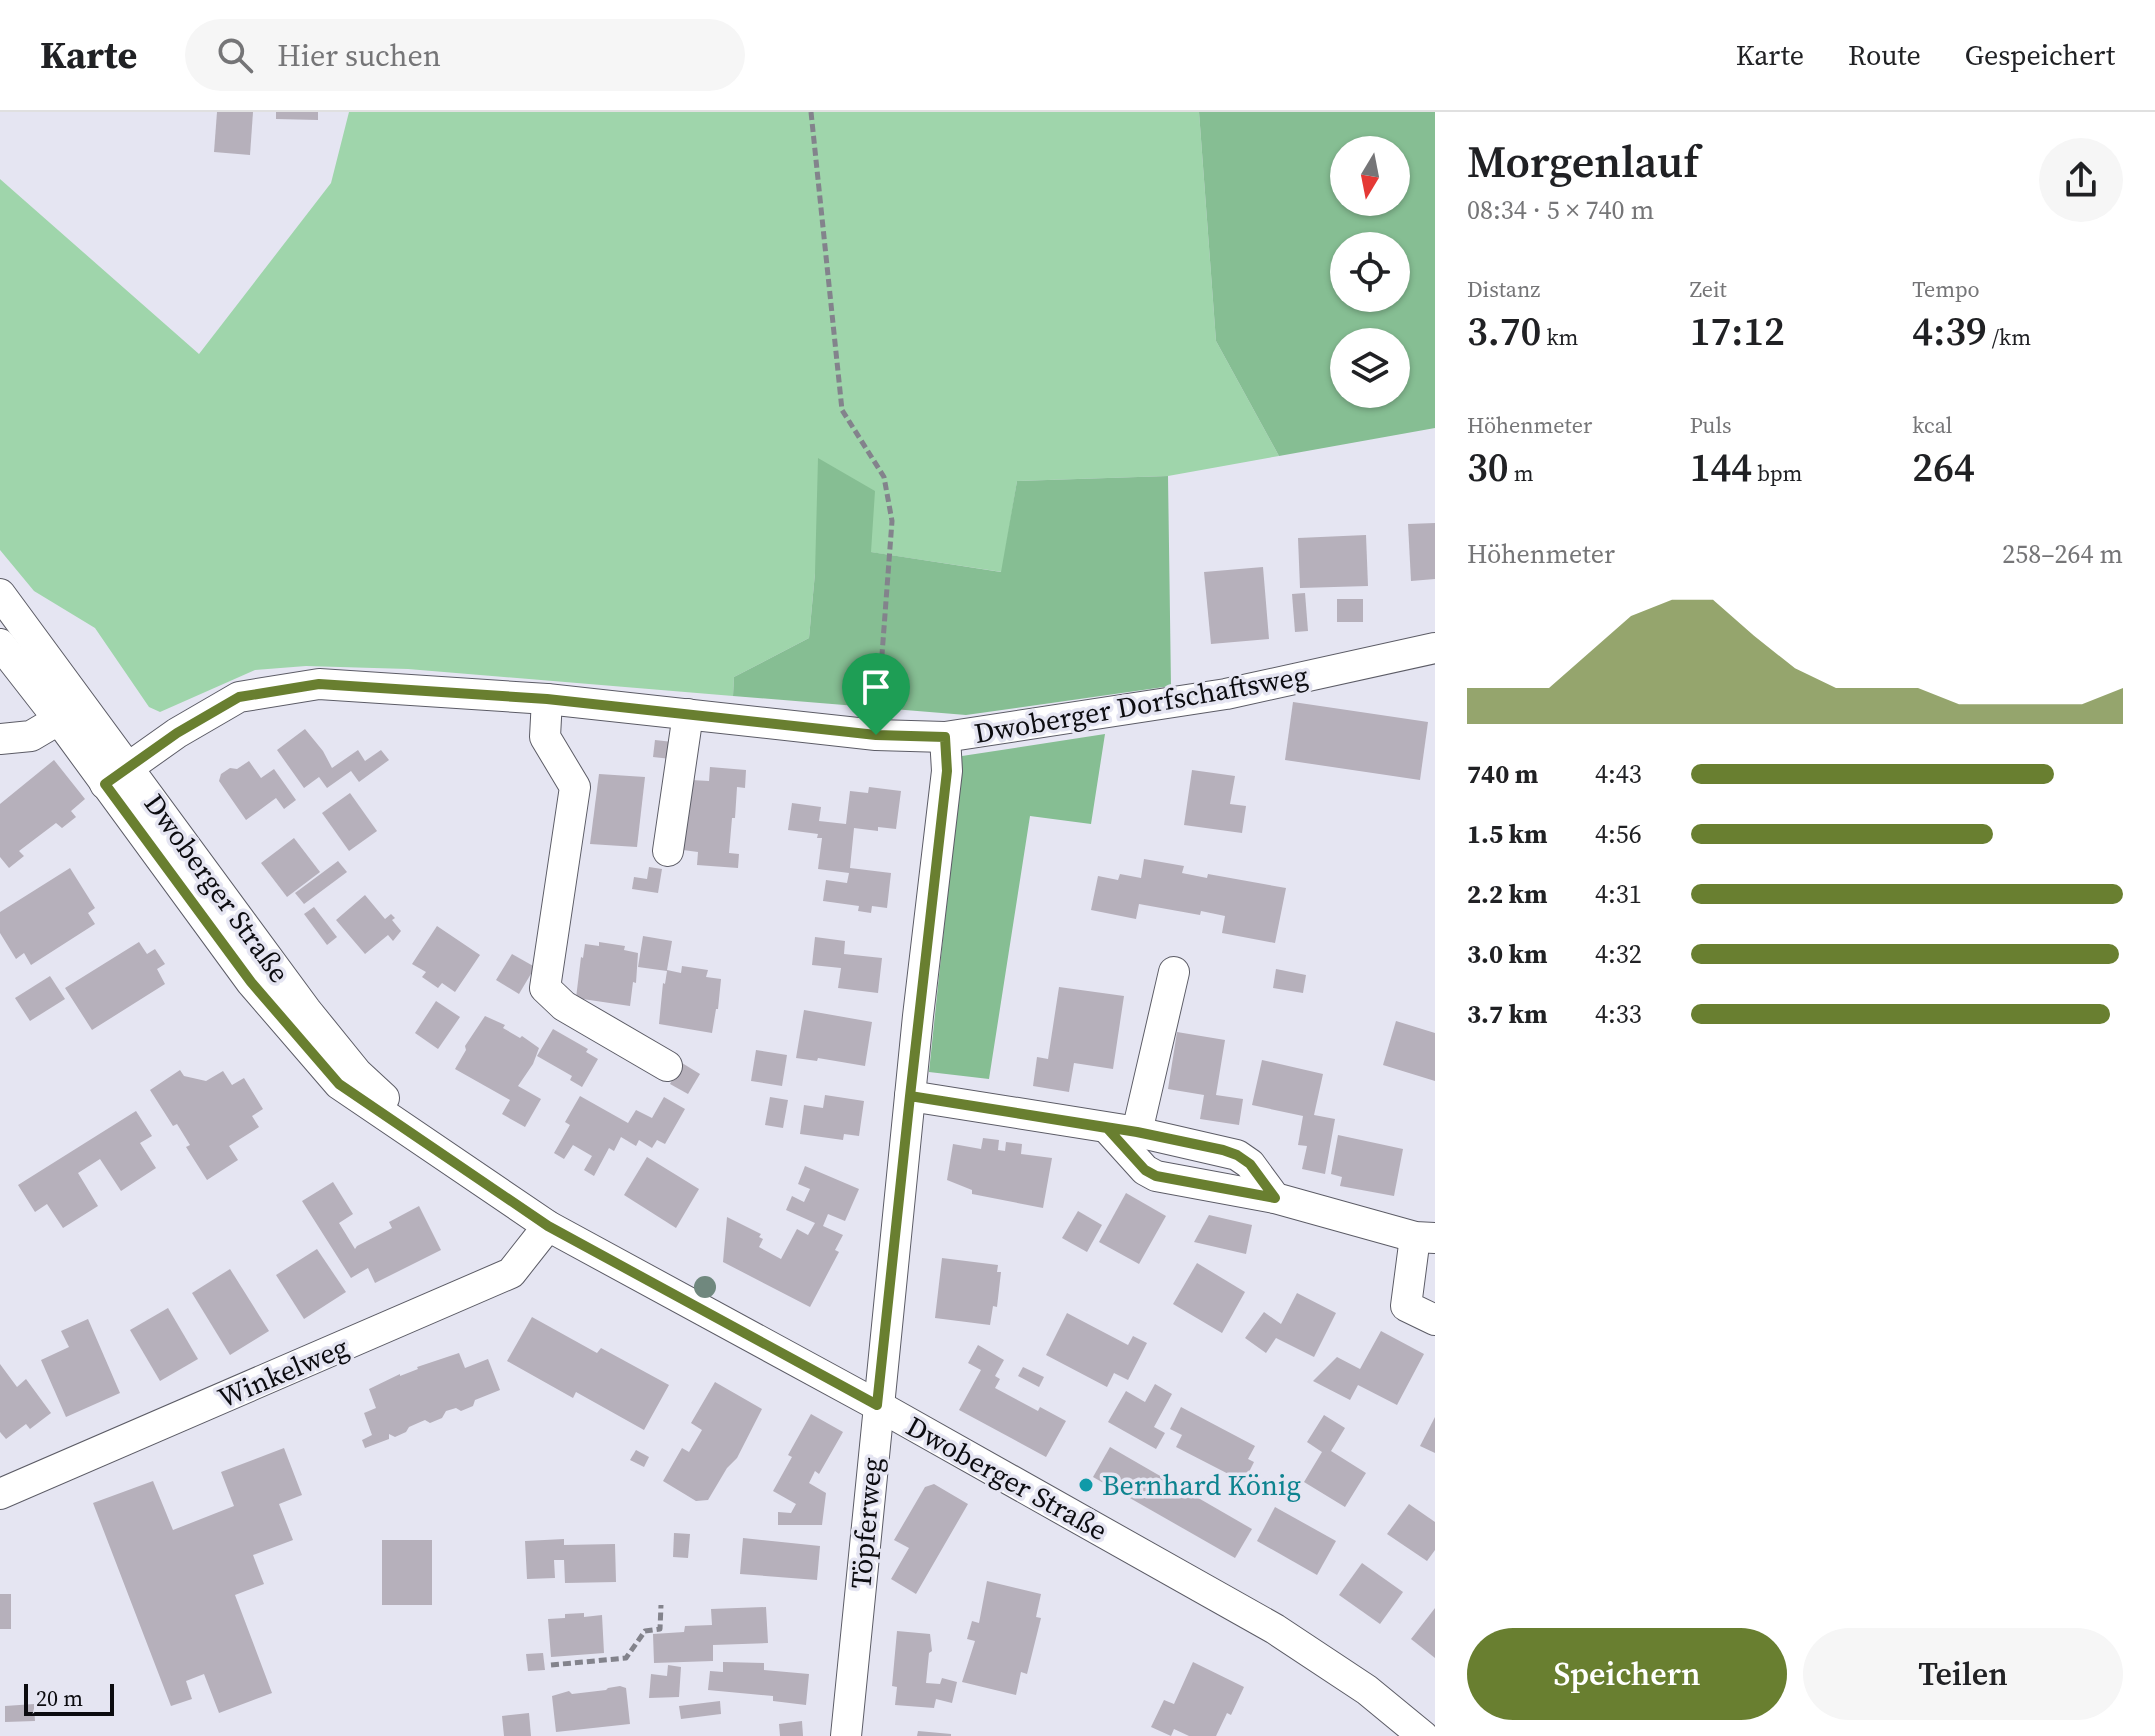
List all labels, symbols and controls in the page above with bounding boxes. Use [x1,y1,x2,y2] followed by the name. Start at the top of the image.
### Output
[185,19,745,91] search box
[40,29,137,81] text: Karte
[213,33,257,77] icon: search
[277,35,441,76] text: Hier suchen
[1736,36,1804,74] text: Karte
[1848,36,1921,74] text: Route
[1965,36,2115,74] text: Gespeichert
[1467,131,1699,192] text: Morgenlauf
[1330,136,1410,216] north arrow
[1330,136,1410,408] map controls
[2039,138,2123,222] button: share
[1467,192,1654,228] text: 08:34 · 5 × 740 m
[1330,232,1410,312] button: locate
[1467,274,1540,304] text: Distanz
[1690,274,1727,304] text: Zeit
[1912,274,1980,304] text: Tempo
[1467,304,1541,358] text: 3.70
[1690,304,1785,358] text: 17:12
[1912,304,1987,358] text: 4:39
[1541,322,1578,352] text: km
[1987,322,2031,352] text: /km
[1330,328,1410,408] button: layers
[1467,410,1592,440] text: Höhenmeter
[1690,410,1732,440] text: Puls
[1912,410,1952,440] text: kcal
[1467,440,1509,494] text: 30
[1690,440,1752,494] text: 144
[1912,440,1975,494] text: 264
[1509,458,1534,488] text: m
[1752,458,1802,488] text: bpm
[1467,536,1615,572] text: Höhenmeter
[2002,536,2123,572] text: 258–264 m
[842,653,910,735] pin
[971,656,1311,752] street label: Dwoberger Dorfschaftsweg
[854,665,898,709] icon: arrive
[1467,756,1538,792] text: 740 m
[1595,756,1642,792] text: 4:43
[136,786,298,990] street label: Dwoberger Straße
[1467,816,1548,852] text: 1.5 km
[1595,816,1642,852] text: 4:56
[1467,876,1548,912] text: 2.2 km
[1595,876,1642,912] text: 4:31
[1467,936,1548,972] text: 3.0 km
[1595,936,1642,972] text: 4:32
[1467,996,1548,1032] text: 3.7 km
[1595,996,1642,1032] text: 4:33
[212,1328,354,1416] street label: Winkelweg
[900,1407,1114,1549] street label: Dwoberger Straße
[841,1456,891,1590] street label: Töpferweg
[1102,1466,1301,1504] place label: Bernhard König
[1077,1476,1095,1494] marker: Bernhard König
[1467,1628,1787,1720] button: Speichern
[1803,1628,2123,1720] button: Teilen
[24,1680,114,1716] scale bar
[36,1683,83,1713] text: 20 m

